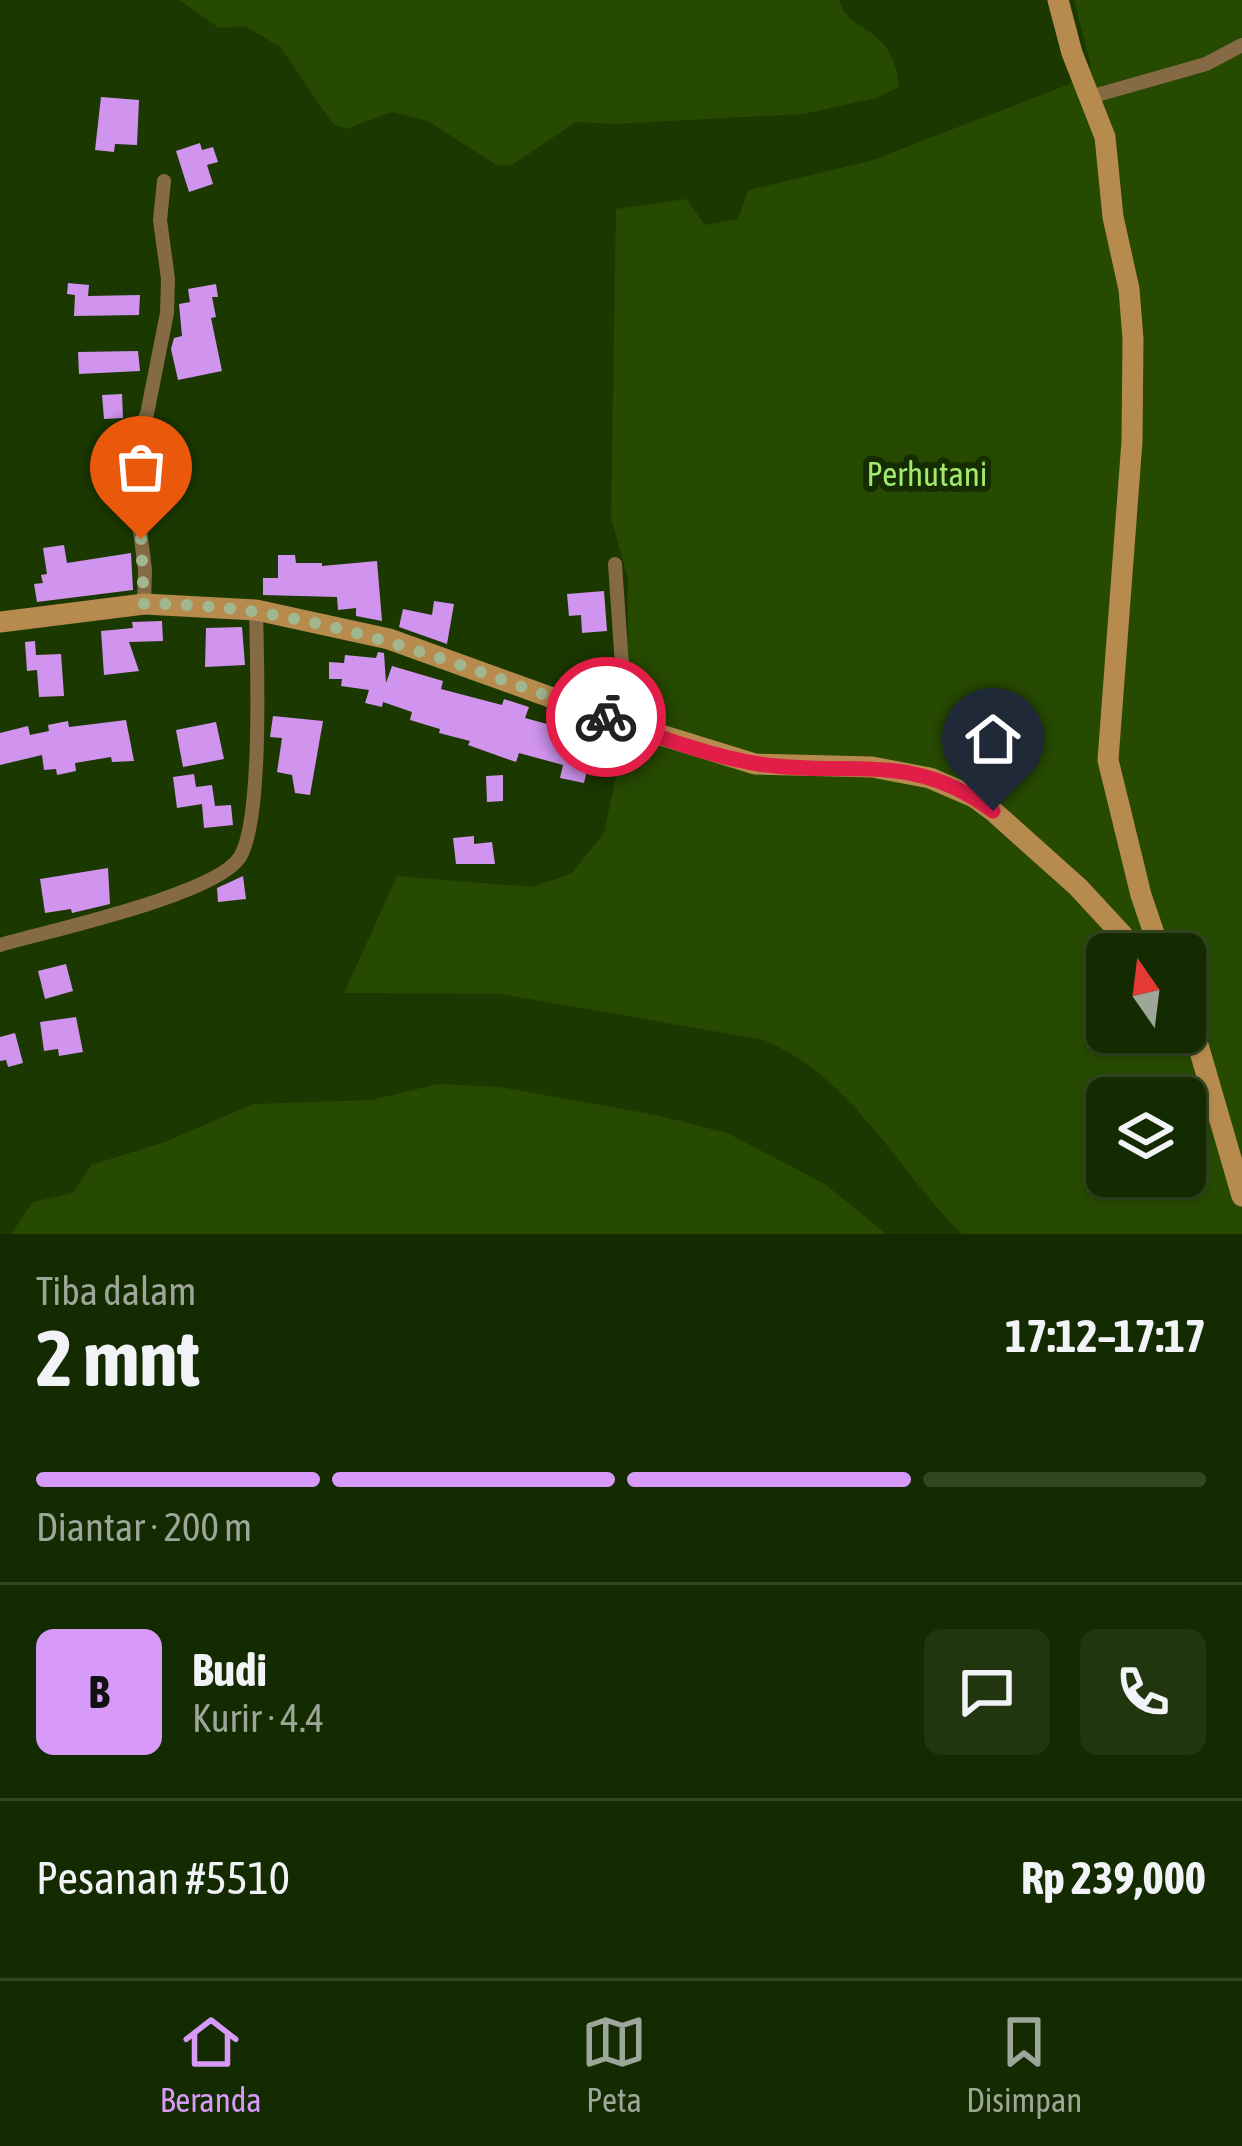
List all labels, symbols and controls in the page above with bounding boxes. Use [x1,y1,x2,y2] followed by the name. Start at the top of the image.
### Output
[90,416,192,539] pin
[108,434,174,500] icon: bag
[867,455,987,493] park label: Perhutani
[546,657,666,777] courier
[573,684,639,750] icon: bike
[942,688,1044,811] pin
[960,706,1026,772] icon: home
[1086,933,1206,1053] north arrow
[1086,933,1206,1197] map controls
[1086,1077,1206,1197] button: layers
[36,1269,196,1313] text: Tiba dalam
[1005,1310,1206,1362] text: 17:12–17:17
[36,1313,200,1403] text: 2 mnt
[36,1505,252,1549] text: Diantar · 200 m
[924,1629,1050,1755] button: chat
[1080,1629,1206,1755] button: phone
[192,1644,267,1696] text: Budi
[88,1666,110,1718] text: B
[192,1696,324,1740] text: Kurir · 4.4
[36,1852,290,1904] text: Pesanan #5510
[1021,1852,1206,1904] text: Rp 239,000
[160,2009,262,2119] tab: Beranda
[581,2009,647,2119] tab: Peta
[966,2009,1082,2119] tab: Disimpan

